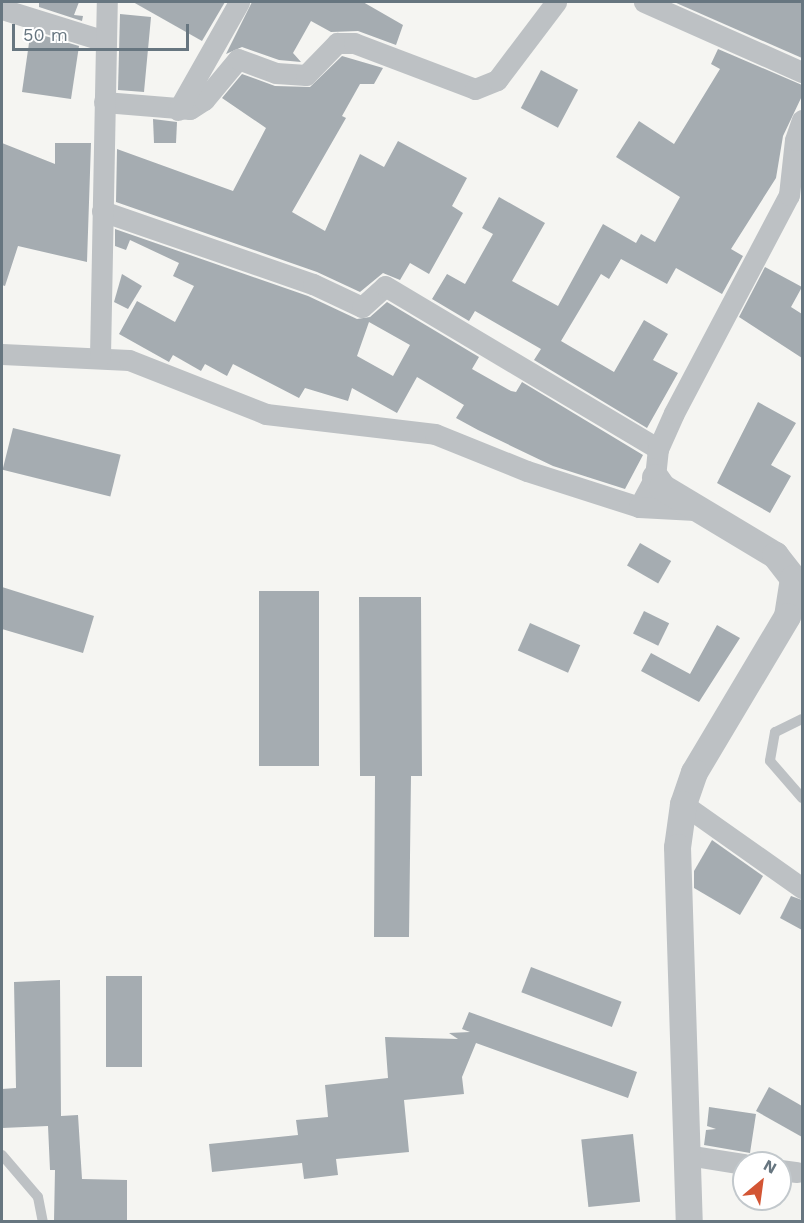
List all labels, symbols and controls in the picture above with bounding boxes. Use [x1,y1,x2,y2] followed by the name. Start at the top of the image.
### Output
[15,12,192,50] scale bar
[23,24,68,45] text: 50 m
[732,1151,792,1211] north arrow
[760,1155,780,1178] text: N

